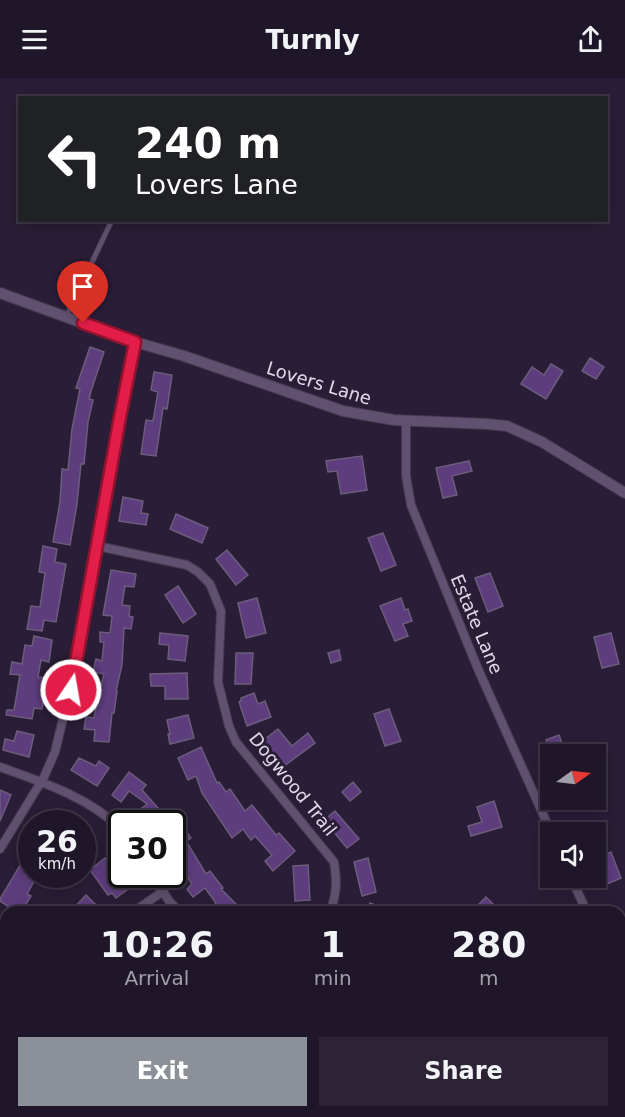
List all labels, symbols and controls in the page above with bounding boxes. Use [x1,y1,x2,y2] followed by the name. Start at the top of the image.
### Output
[18,23,51,56] icon: menu
[574,23,607,56] icon: share
[265,24,360,55] text: Turnly
[135,119,281,168] text: 240 m
[36,120,114,198] icon: left
[135,169,298,200] text: Lovers Lane
[57,261,108,323] pin
[66,270,99,303] icon: arrive
[264,357,374,409] street label: Lovers Lane
[447,571,507,677] street label: Estate Lane
[39,658,103,722] position arrow
[245,728,341,840] street label: Dogwood Trail
[540,744,606,810] north arrow
[540,744,606,888] map controls
[108,810,186,888] speed limit sign: 30
[540,822,606,888] button: sound
[36,824,78,859] text: 26
[38,855,76,873] text: km/h
[100,924,214,965] text: 10:26
[320,924,345,965] text: 1
[451,924,526,965] text: 280
[124,966,189,990] text: Arrival
[314,966,352,990] text: min
[479,966,499,990] text: m
[18,1037,307,1106] button: Exit
[319,1037,608,1106] button: Share

